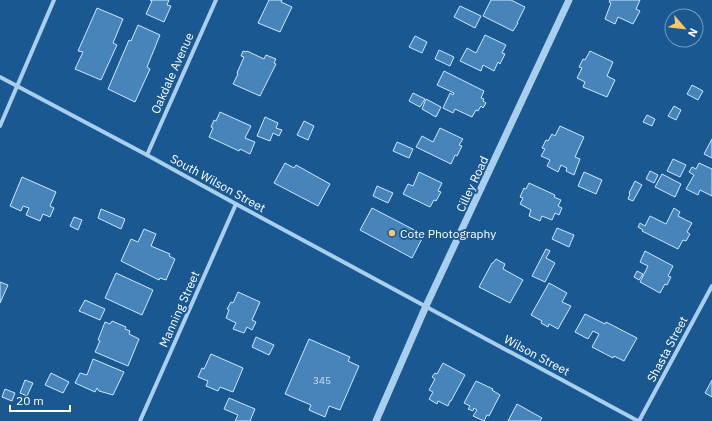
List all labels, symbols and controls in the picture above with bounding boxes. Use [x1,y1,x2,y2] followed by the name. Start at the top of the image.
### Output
[664,8,704,48] north arrow
[685,26,701,40] text: N
[147,30,197,116] street label: Oakdale Avenue
[168,151,268,215] street label: South Wilson Street
[453,154,491,214] street label: Cilley Road
[400,226,496,241] place label: Cote Photography
[387,228,397,238] marker: Cote Photography
[156,269,202,349] street label: Manning Street
[643,314,691,384] street label: Shasta Street
[502,331,572,379] street label: Wilson Street
[313,374,331,387] house number: 345
[10,387,70,413] scale bar
[16,393,44,408] text: 20 m

